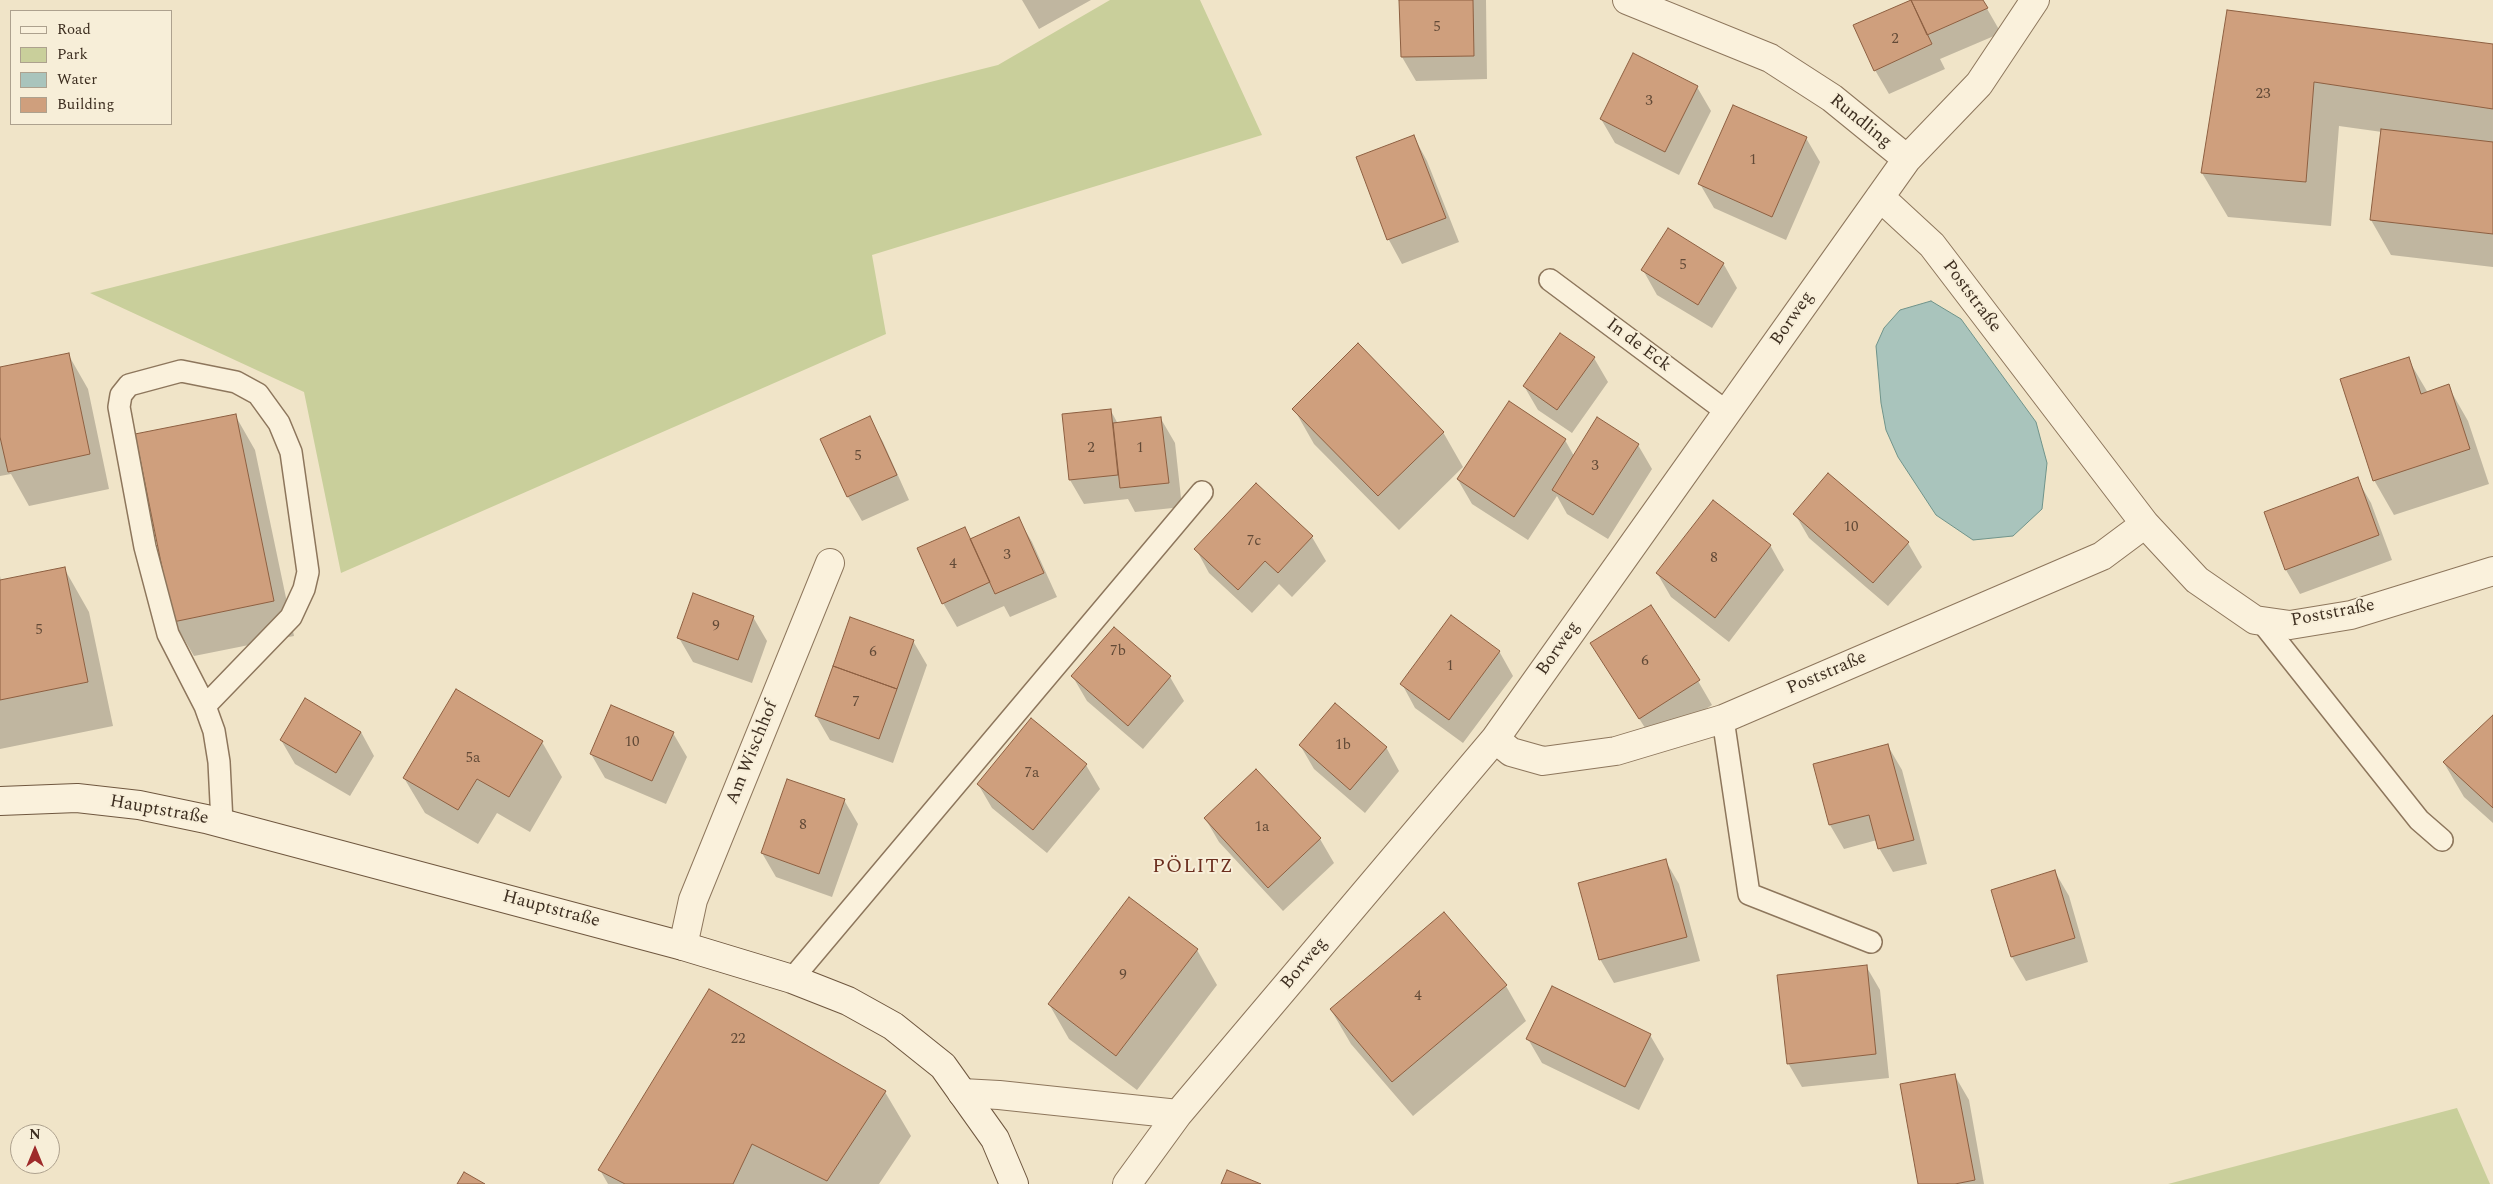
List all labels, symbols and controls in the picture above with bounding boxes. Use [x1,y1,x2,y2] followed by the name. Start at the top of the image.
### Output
[10,10,172,125] legend
[57,18,91,41] text: Road
[1433,19,1441,37] house number: 5
[1891,31,1899,49] house number: 2
[57,43,88,66] text: Park
[57,68,97,91] text: Water
[2256,86,2270,104] house number: 23
[1825,90,1895,154] street label: Rundling
[57,93,114,116] text: Building
[1645,93,1653,111] house number: 3
[1749,152,1757,170] house number: 1
[1679,257,1687,275] house number: 5
[1937,257,2005,337] street label: Poststraße
[1767,288,1819,350] street label: Borweg
[1601,315,1675,377] street label: In de Eck
[1087,440,1095,458] house number: 2
[1136,440,1144,458] house number: 1
[854,448,862,466] house number: 5
[1591,458,1599,476] house number: 3
[1844,519,1858,537] house number: 10
[1247,533,1261,551] house number: 7c
[1003,547,1011,565] house number: 3
[1710,550,1718,568] house number: 8
[949,556,957,574] house number: 4
[2289,595,2377,633] street label: Poststraße
[712,618,720,636] house number: 9
[1533,618,1585,680] street label: Borweg
[35,622,43,640] house number: 5
[1110,643,1126,661] house number: 7b
[869,644,877,662] house number: 6
[1784,648,1870,700] street label: Poststraße
[1641,653,1649,671] house number: 6
[1446,658,1454,676] house number: 1
[852,694,860,712] house number: 7
[722,698,784,808] street label: Am Wischhof
[625,734,639,752] house number: 10
[1335,737,1351,755] house number: 1b
[466,750,480,768] house number: 5a
[1025,765,1039,783] house number: 7a
[108,792,210,830] street label: Hauptstraße
[799,817,807,835] house number: 8
[1255,819,1269,837] house number: 1a
[1151,856,1235,880] district label: PÖLITZ
[500,887,602,933] street label: Hauptstraße
[1277,934,1333,994] street label: Borweg
[1119,967,1127,985] house number: 9
[1414,988,1422,1006] house number: 4
[731,1031,745,1049] house number: 22
[10,1124,60,1174] north arrow
[29,1124,41,1145] text: N

